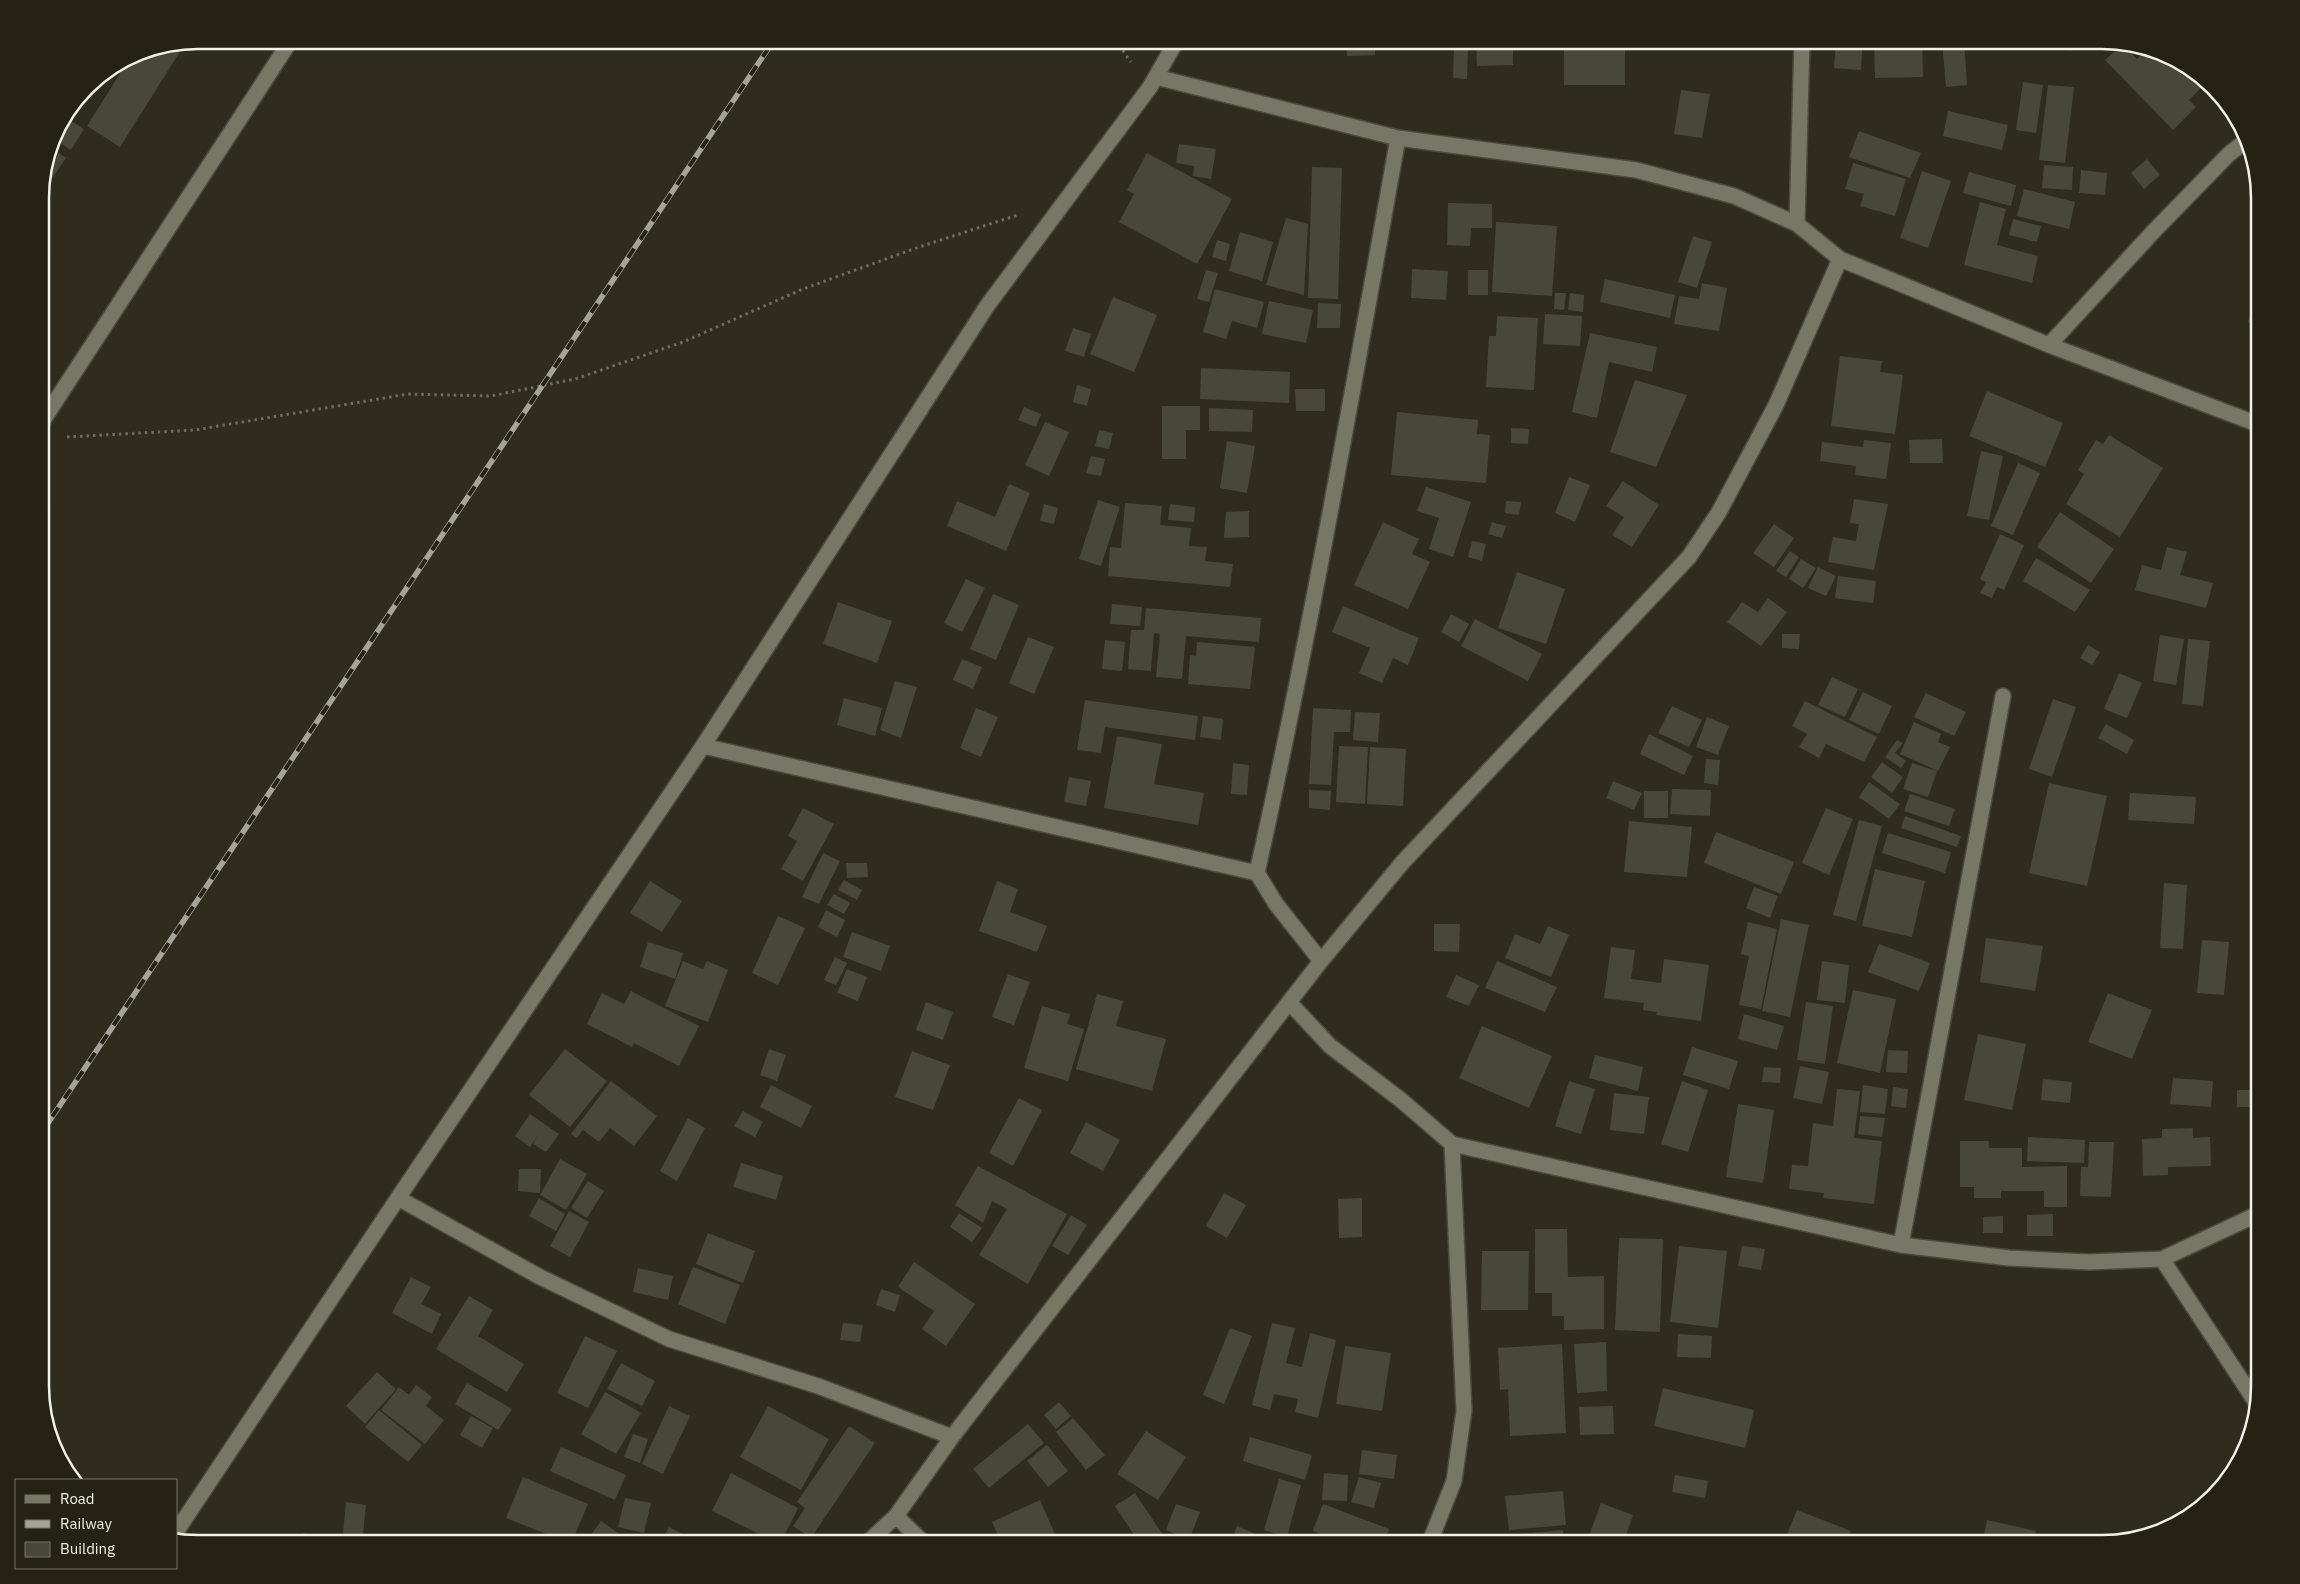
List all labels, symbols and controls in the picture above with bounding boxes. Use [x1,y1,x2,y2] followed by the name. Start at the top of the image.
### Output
[15,1479,178,1569] legend
[60,1489,95,1508] text: Road
[60,1514,113,1533] text: Railway
[60,1539,115,1558] text: Building

